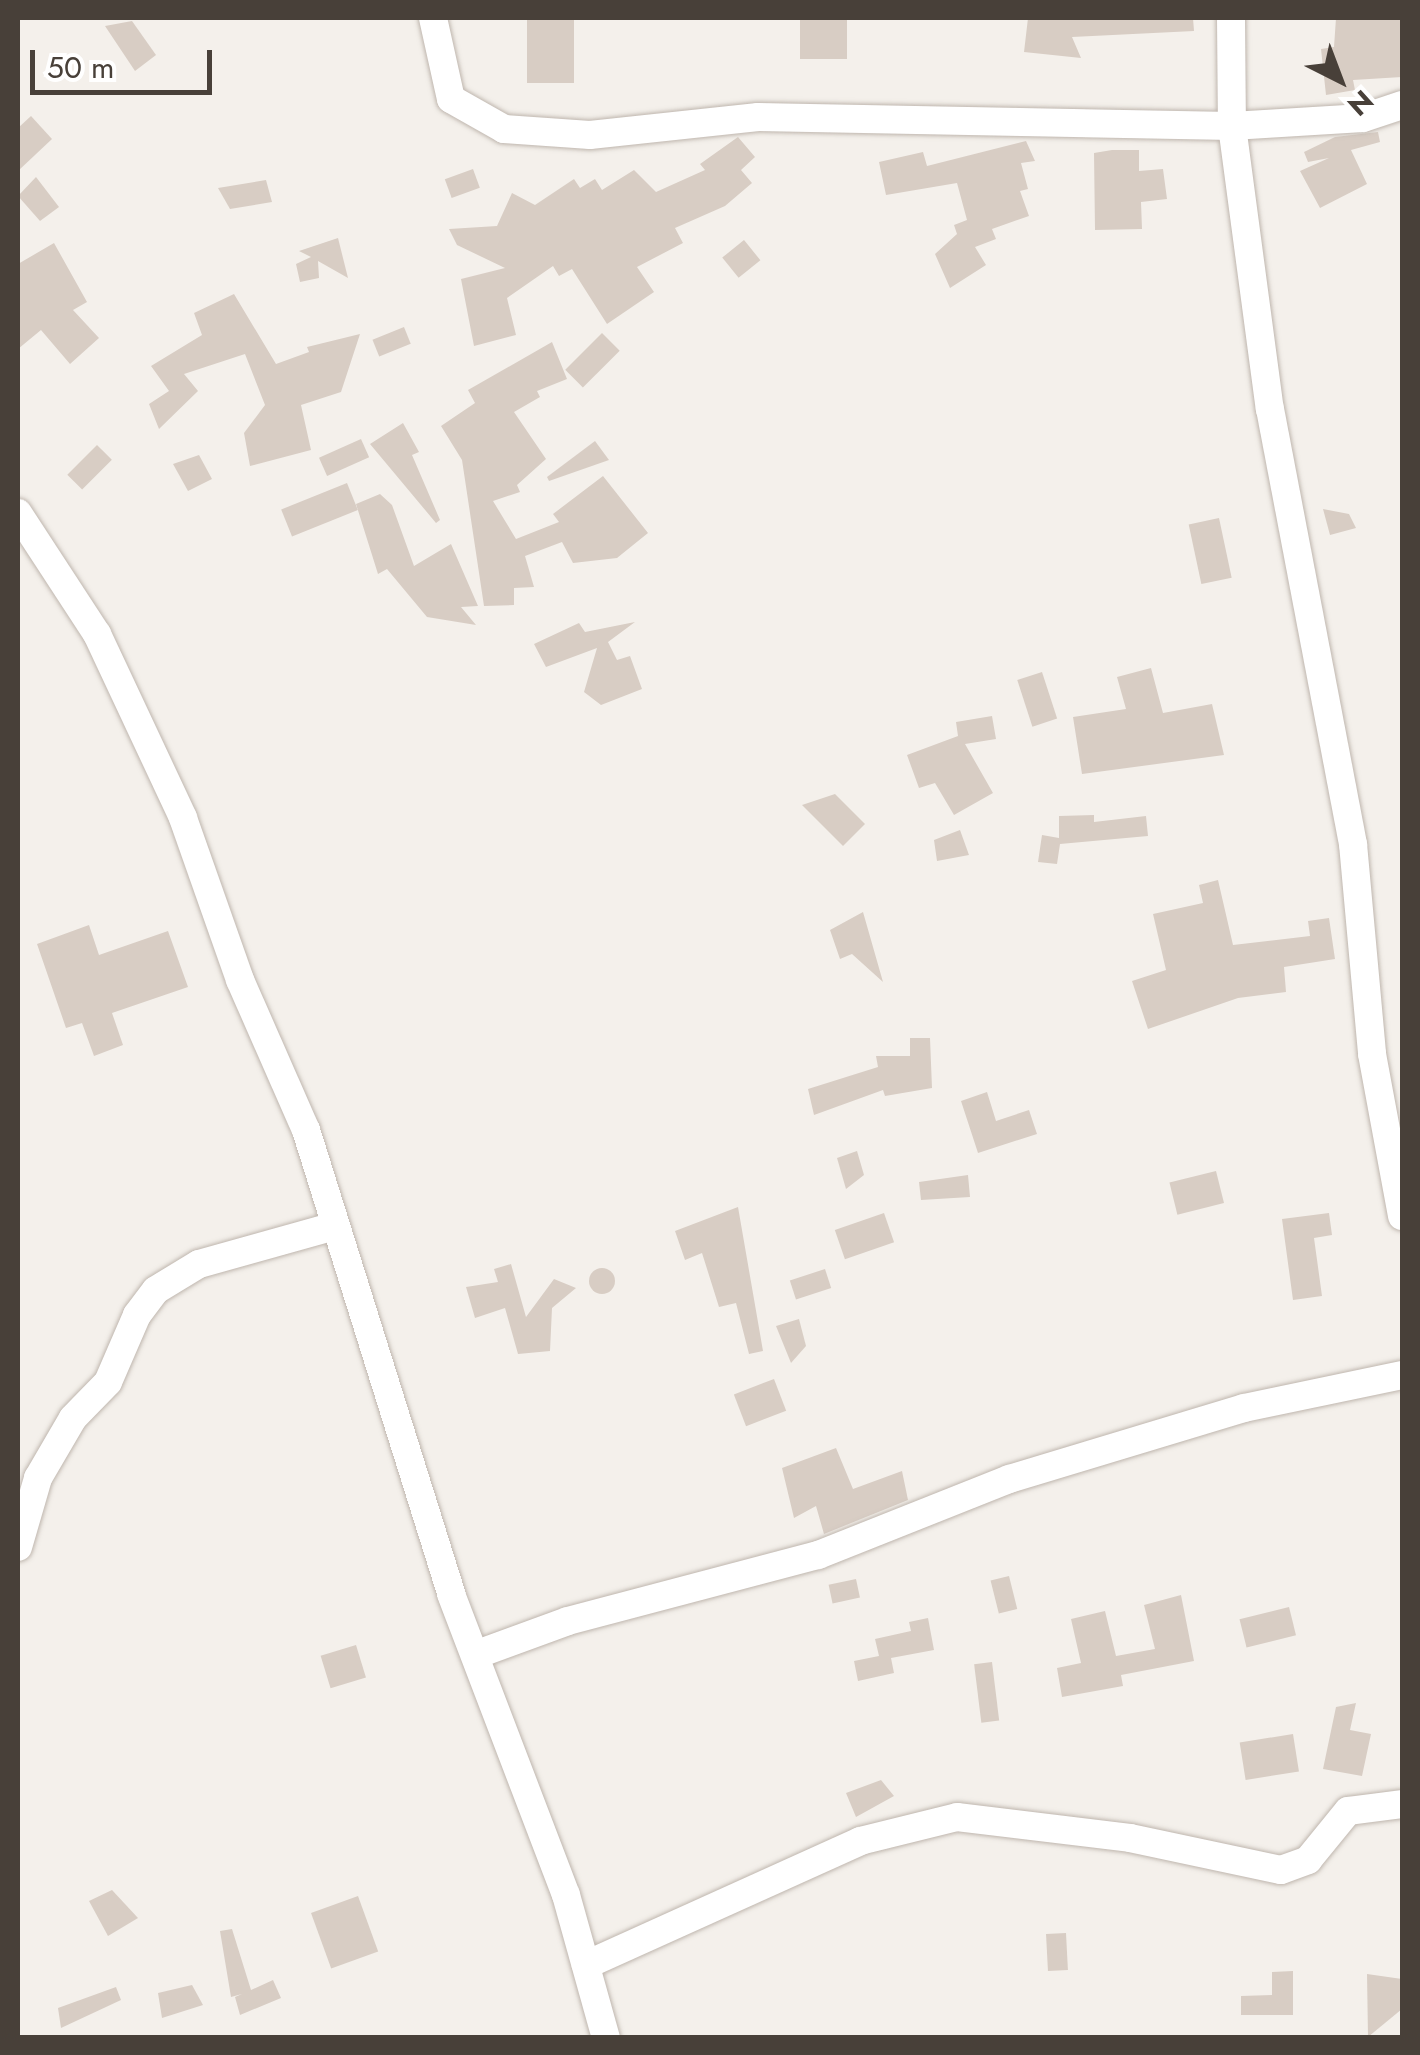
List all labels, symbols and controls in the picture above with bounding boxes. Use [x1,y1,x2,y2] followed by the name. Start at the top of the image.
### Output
[35,30,218,92] scale bar
[1290,30,1390,130] north arrow
[47,46,114,89] text: 50 m
[1338,80,1382,125] text: N

